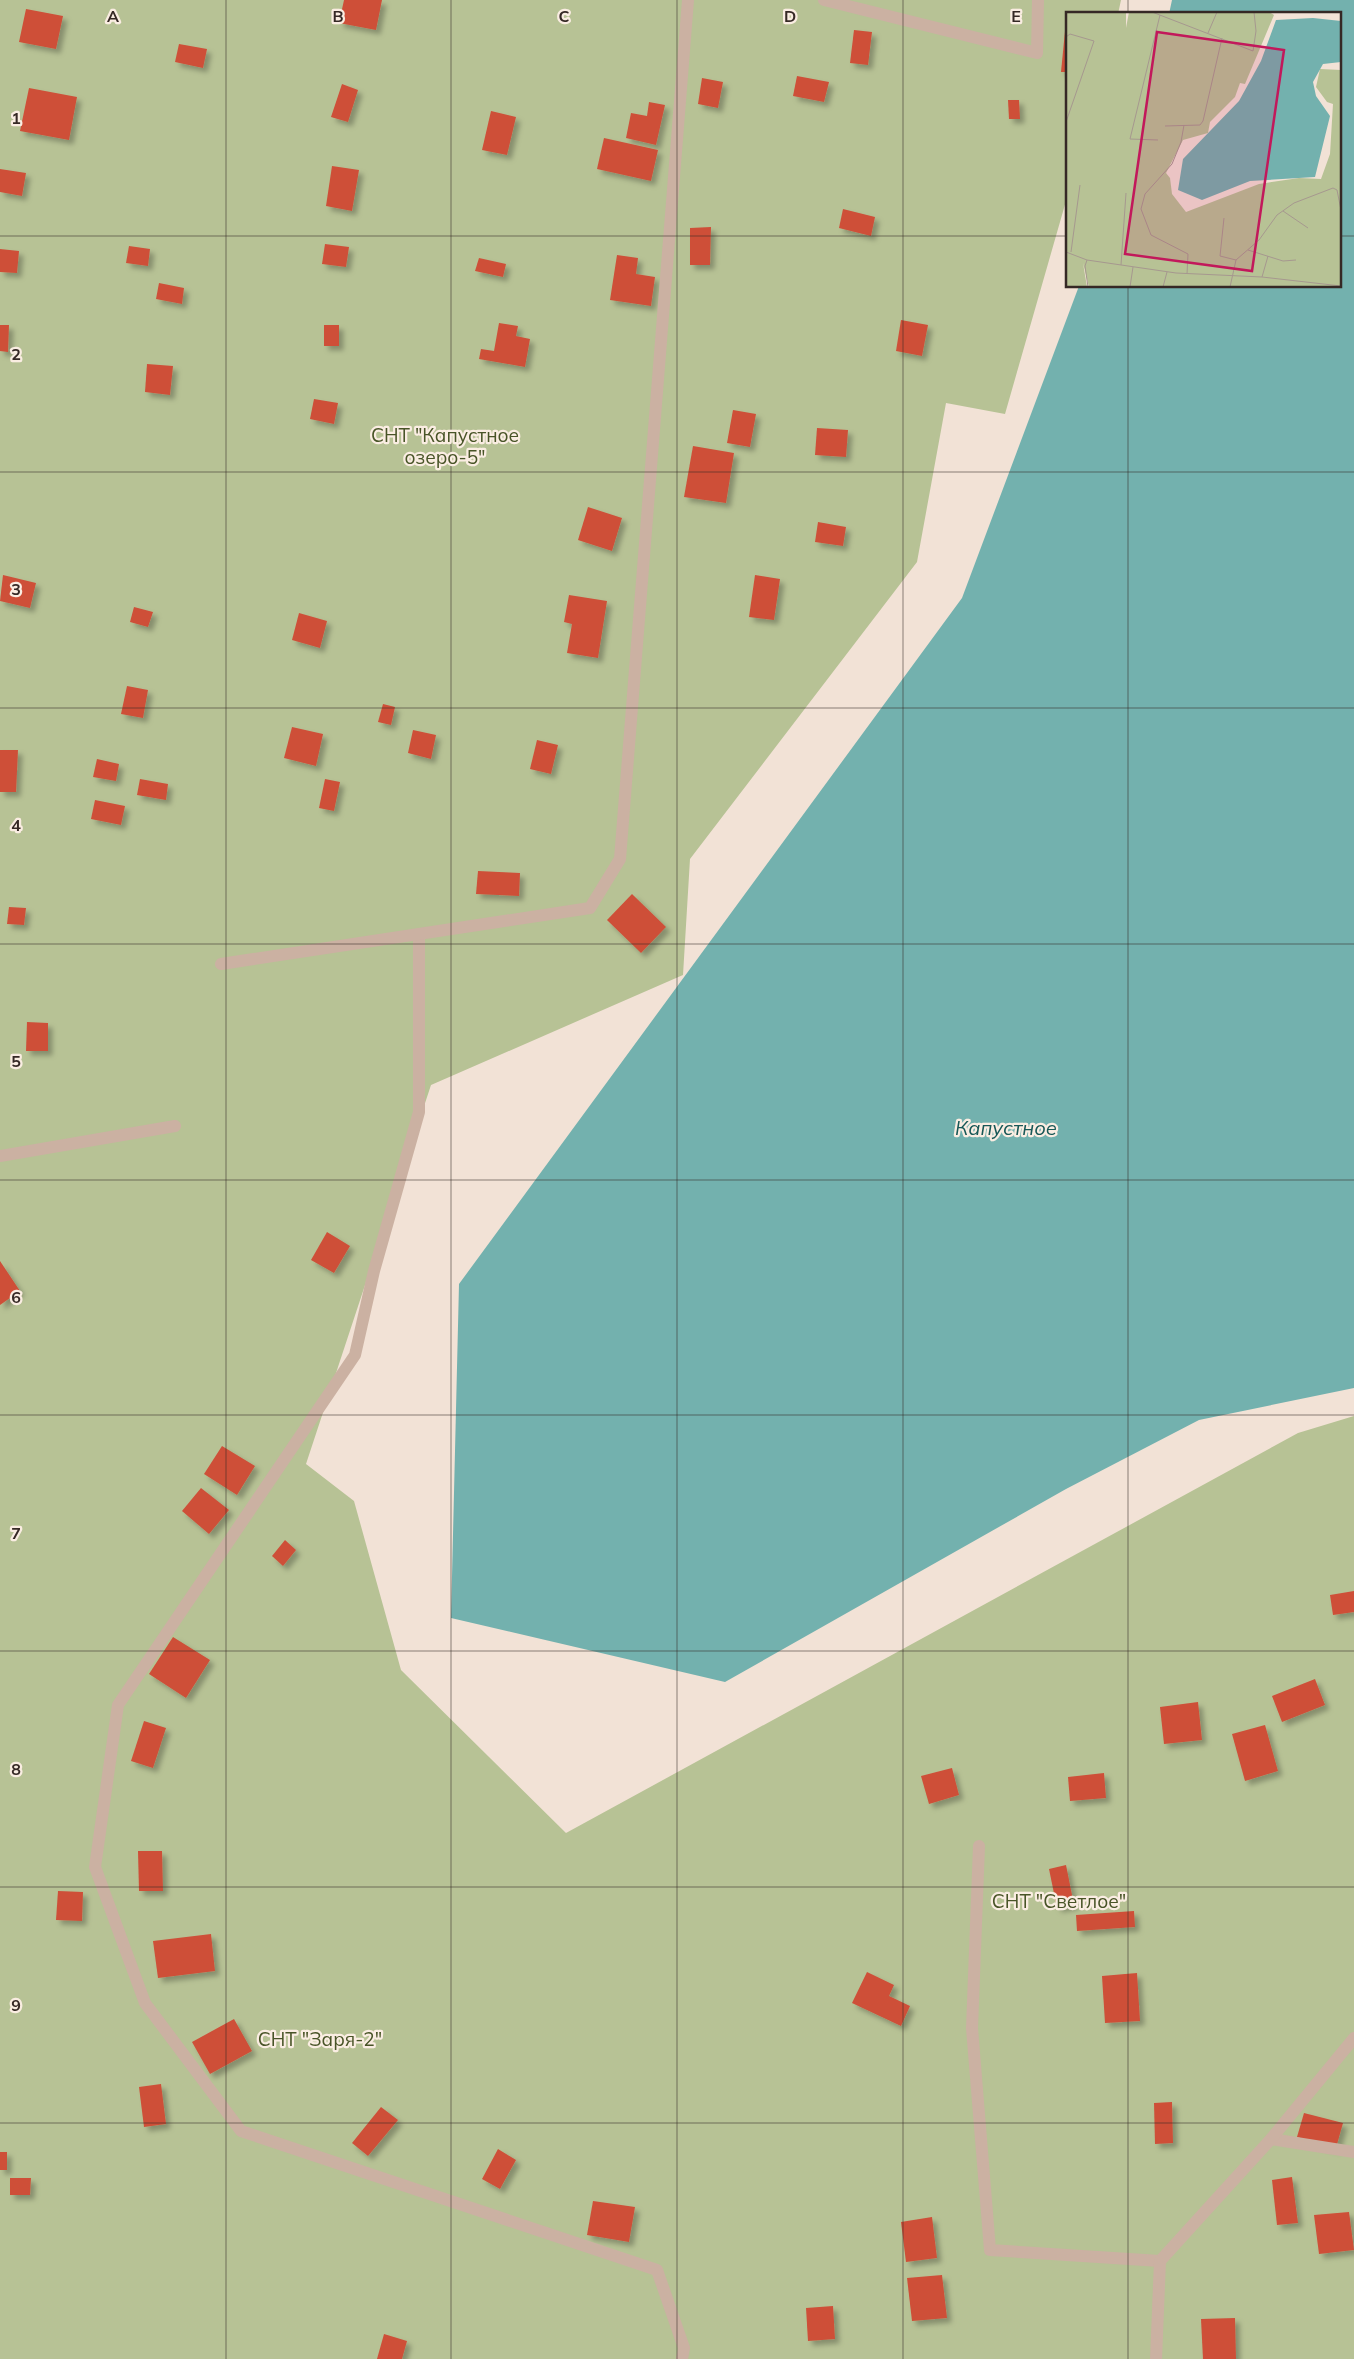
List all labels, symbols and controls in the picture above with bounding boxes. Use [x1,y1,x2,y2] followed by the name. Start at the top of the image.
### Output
[107,6,119,26] text: A
[332,6,344,26] text: B
[559,6,570,26] text: C
[784,6,796,26] text: D
[1011,6,1021,26] text: E
[1066,12,1342,288] inset map
[11,108,21,128] text: 1
[11,344,21,364] text: 2
[371,423,519,469] park label: СНТ "Капустное озеро-5"
[11,579,21,599] text: 3
[11,815,21,835] text: 4
[11,1051,21,1071] text: 5
[955,1115,1057,1140] water label: Капустное
[11,1287,21,1307] text: 6
[11,1523,21,1543] text: 7
[11,1759,21,1779] text: 8
[992,1889,1126,1913] park label: СНТ "Светлое"
[11,1995,21,2015] text: 9
[258,2027,382,2051] park label: СНТ "Заря-2"

